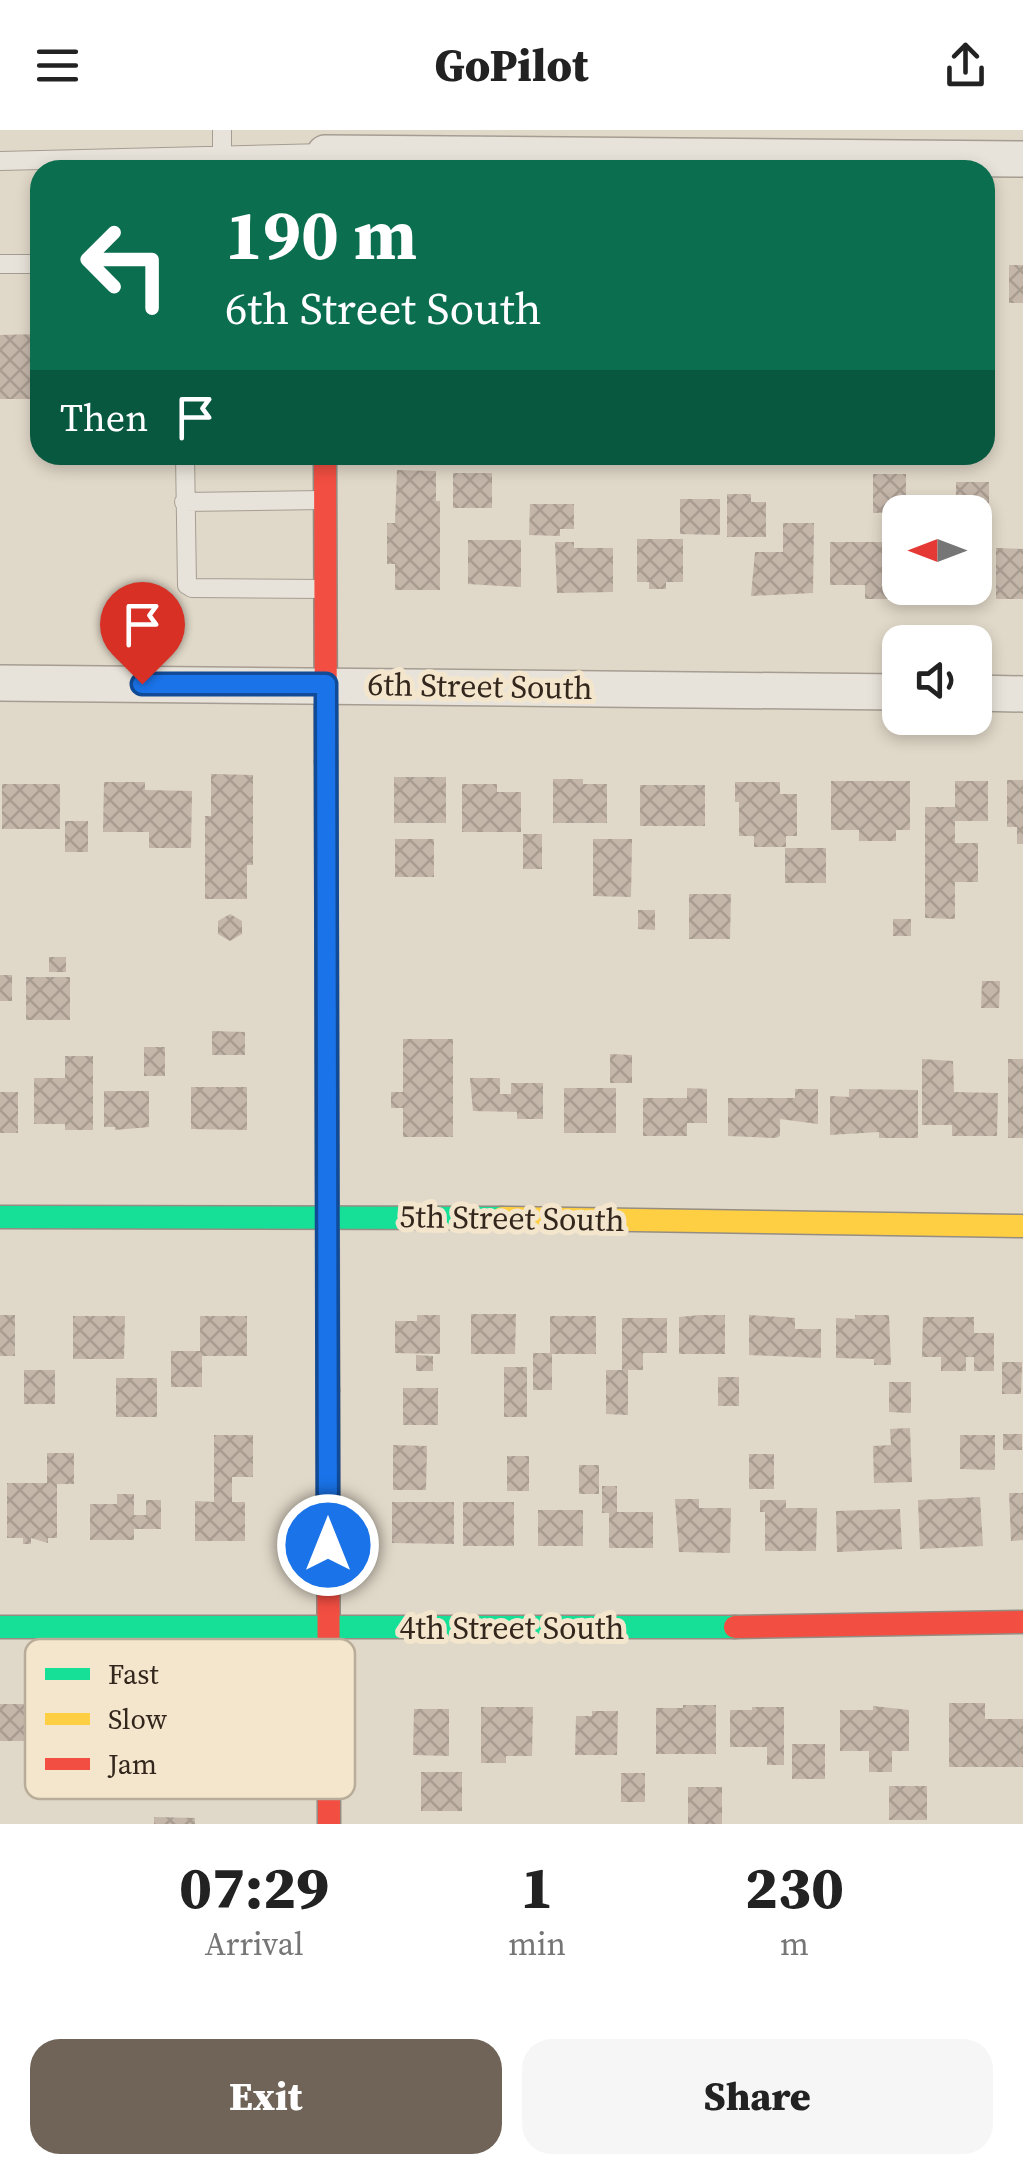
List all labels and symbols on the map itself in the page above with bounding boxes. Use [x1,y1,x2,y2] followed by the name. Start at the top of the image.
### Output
[882,495,992,605] north arrow
[100,582,185,685] pin
[367,662,593,710] street label: 6th Street South
[399,1194,625,1242] street label: 5th Street South
[276,1493,380,1597] position arrow
[399,1606,625,1650] street label: 4th Street South
[25,1639,355,1799] legend
[108,1655,159,1693] text: Fast
[108,1700,168,1738] text: Slow
[107,1745,157,1783] text: Jam

